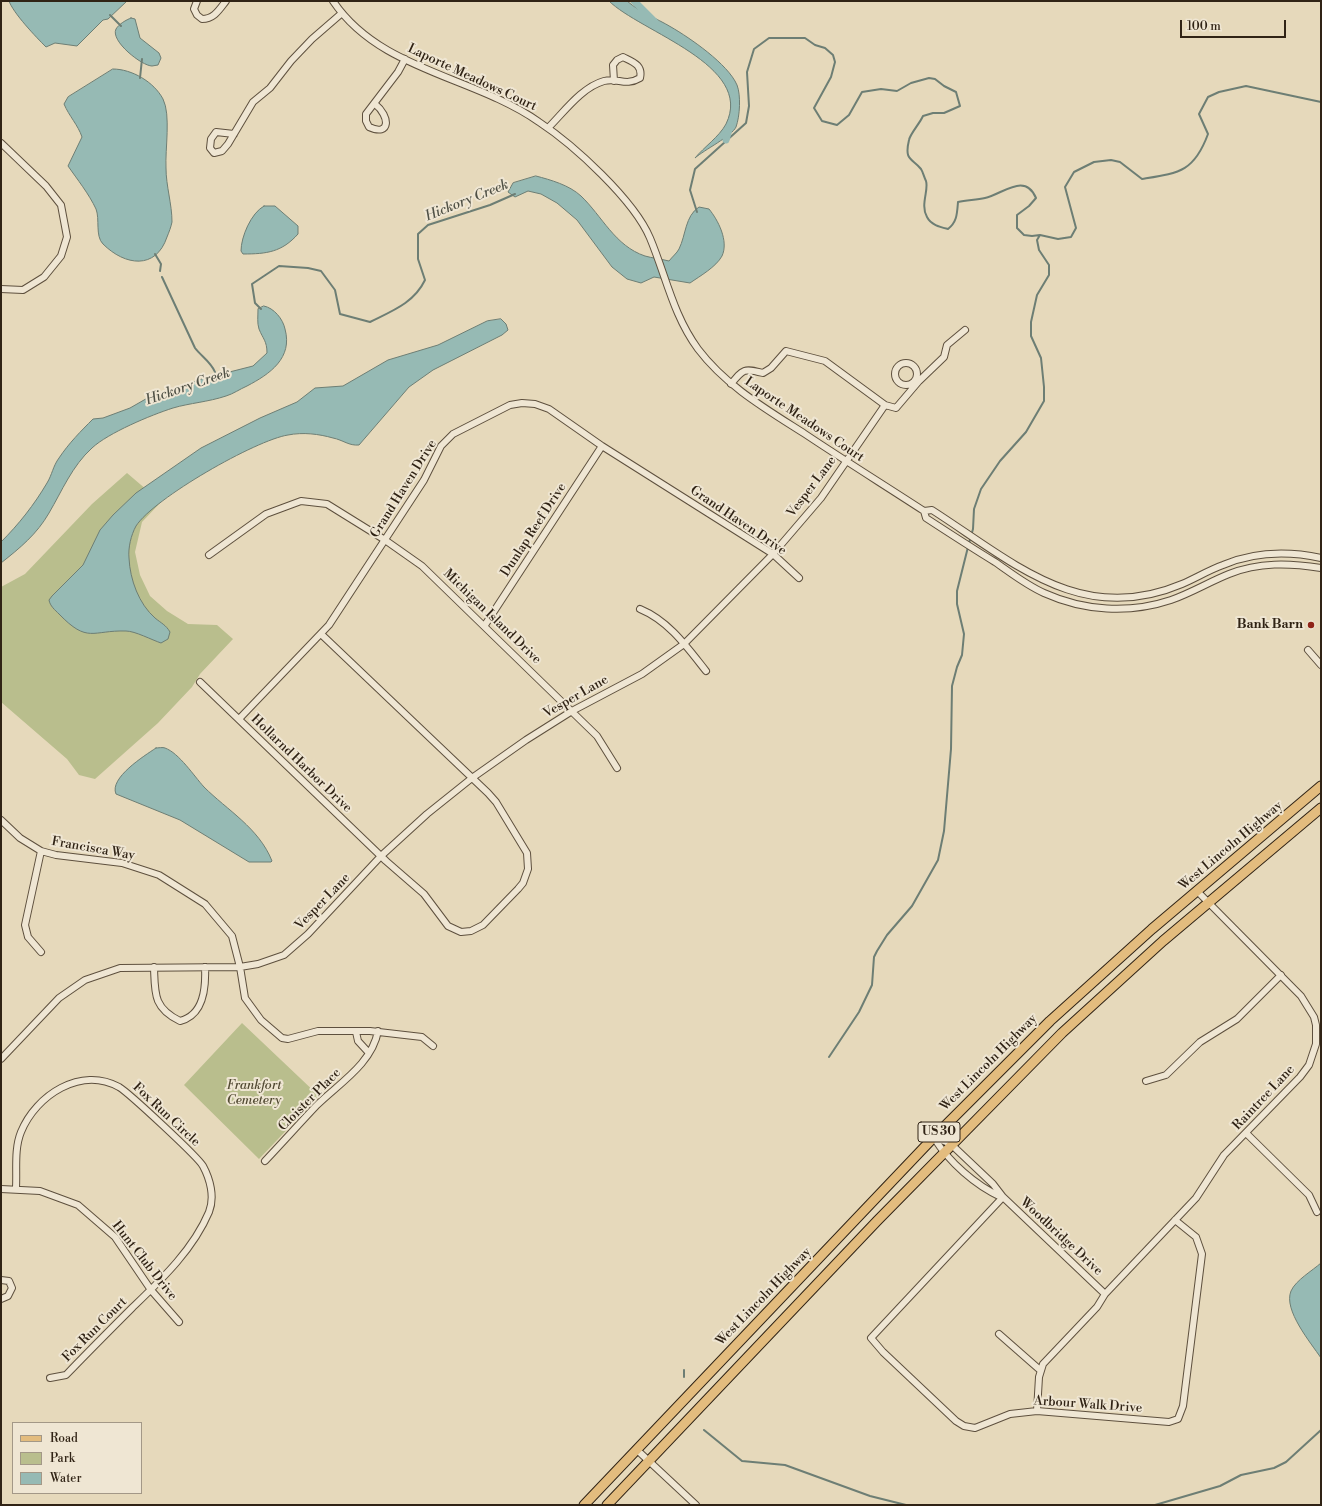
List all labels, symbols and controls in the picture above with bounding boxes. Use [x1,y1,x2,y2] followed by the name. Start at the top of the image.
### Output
[1182,12,1288,38] scale bar
[1187,19,1221,34] text: 100 m
[405,41,539,115] street label: Laporte Meadows Court
[423,177,511,225] water label: Hickory Creek
[143,365,233,409] water label: Hickory Creek
[741,374,867,466] street label: Laporte Meadows Court
[368,437,440,541] street label: Grand Haven Drive
[784,453,840,521] street label: Vesper Lane
[498,480,570,580] street label: Dunlap Reef Drive
[687,483,789,559] street label: Grand Haven Drive
[440,566,544,668] street label: Michigan Island Drive
[1237,617,1303,633] place label: Bank Barn
[1306,620,1316,630] marker: Bank Barn
[541,672,611,722] street label: Vesper Lane
[247,712,355,816] street label: Hollarnd Harbor Drive
[1176,798,1286,894] street label: West Lincoln Highway
[50,834,136,864] street label: Francisca Way
[292,871,354,933] street label: Vesper Lane
[937,1011,1041,1115] street label: West Lincoln Highway
[1230,1062,1298,1134] street label: Raintree Lane
[276,1066,344,1134] street label: Cloister Place
[227,1078,281,1109] park label: Frankfort Cemetery
[129,1080,203,1150] street label: Fox Run Circle
[918,1122,960,1142] road number: US 30
[1017,1195,1105,1279] street label: Woodbridge Drive
[108,1218,180,1304] street label: Hunt Club Drive
[713,1245,815,1349] street label: West Lincoln Highway
[59,1294,131,1366] street label: Fox Run Court
[1033,1393,1143,1417] street label: Arbour Walk Drive
[12,1422,142,1494] legend
[50,1431,78,1446] text: Road
[50,1451,75,1466] text: Park
[50,1471,82,1486] text: Water

